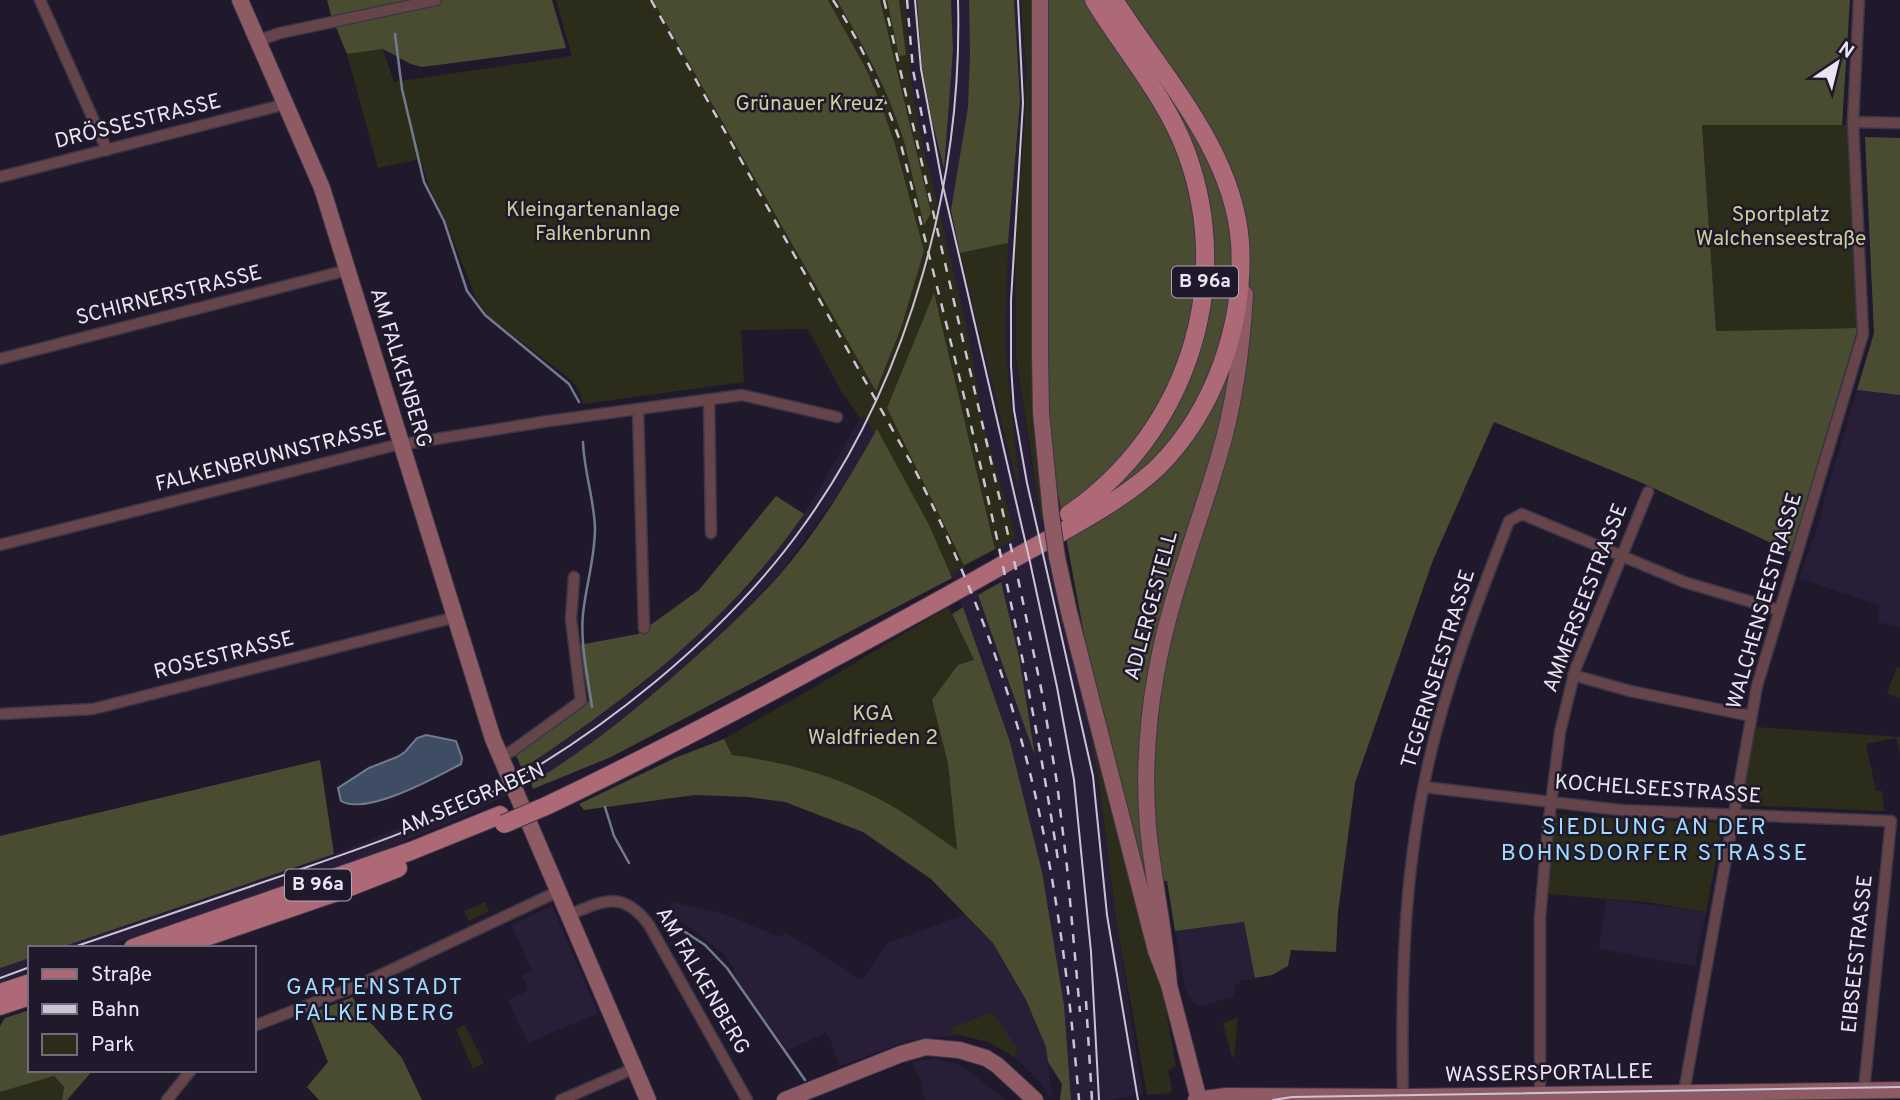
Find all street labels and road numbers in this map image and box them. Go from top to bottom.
street label: DRÖSSESTRASSE [52,88,224,156]
street label: SCHIRNERSTRASSE [73,260,265,332]
road number: B 96a [1172,266,1238,298]
street label: AM FALKENBERG [363,285,437,451]
street label: FALKENBRUNNSTRASSE [153,415,389,499]
street label: WALCHENSEESTRASSE [1721,490,1809,712]
street label: AMMERSEESTRASSE [1538,500,1634,696]
street label: ADLERGESTELL [1119,528,1185,683]
street label: TEGERNSEESTRASSE [1396,566,1482,772]
street label: ROSESTRASSE [151,626,297,686]
street label: AM SEEGRABEN [395,757,549,843]
street label: KOCHELSEESTRASSE [1554,769,1762,811]
road number: B 96a [285,870,351,900]
street label: EIBSEESTRASSE [1836,874,1880,1034]
street label: AM FALKENBERG [649,903,755,1059]
street label: WASSERSPORTALLEE [1445,1059,1653,1089]

